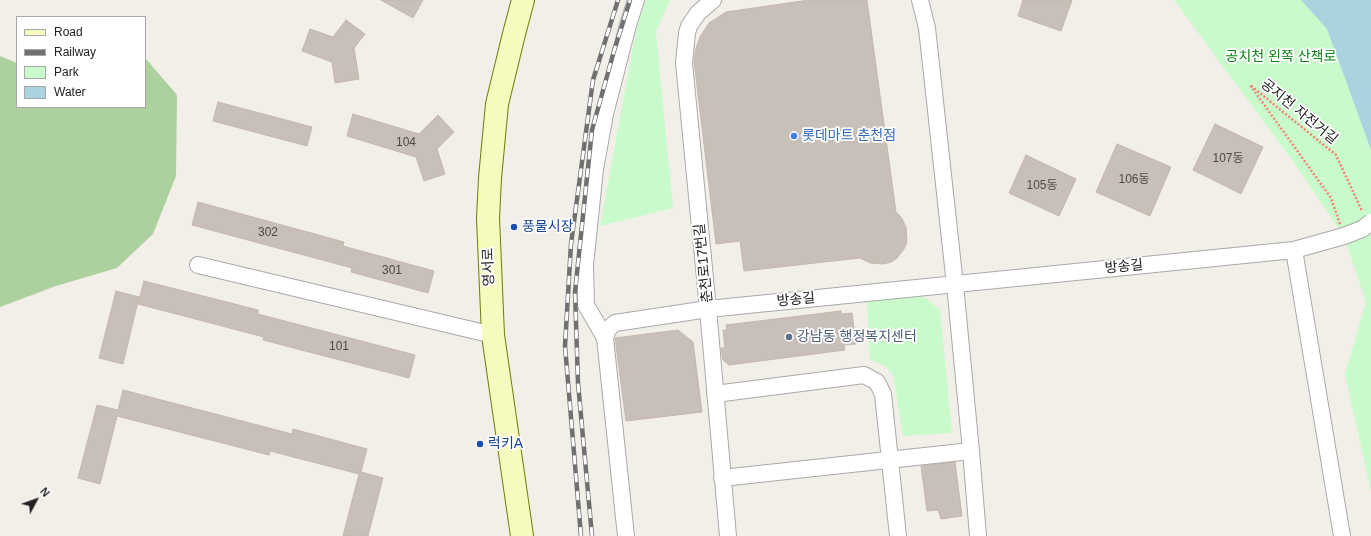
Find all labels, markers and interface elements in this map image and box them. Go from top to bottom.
legend [16,16,146,108]
text: Road [54,25,83,39]
text: Railway [54,45,96,59]
park label: 공치천 왼쪽 산책로 [1226,49,1336,65]
text: Park [54,65,79,79]
street label: 공지천 자전거길 [1257,76,1341,148]
text: Water [54,85,86,99]
place label: 롯데마트 춘천점 [802,128,896,144]
marker: 롯데마트 춘천점 [789,131,799,141]
house number: 104 [396,136,416,150]
house number: 107동 [1212,152,1244,166]
house number: 106동 [1118,173,1150,187]
house number: 105동 [1026,179,1058,193]
place label: 풍물시장 [522,219,574,235]
marker: 풍물시장 [509,222,519,232]
street label: 춘천로17번길 [691,222,717,304]
house number: 302 [258,226,278,240]
street label: 영서로 [480,247,498,287]
street label: 방송길 [1104,257,1144,277]
house number: 301 [382,264,402,278]
street label: 방송길 [776,290,816,310]
place label: 강남동 행정복지센터 [797,329,917,345]
marker: 강남동 행정복지센터 [784,332,794,342]
house number: 101 [329,340,349,354]
place label: 럭키A [488,436,523,452]
marker: 럭키A [475,439,485,449]
north arrow [16,480,56,520]
text: N [38,485,52,499]

